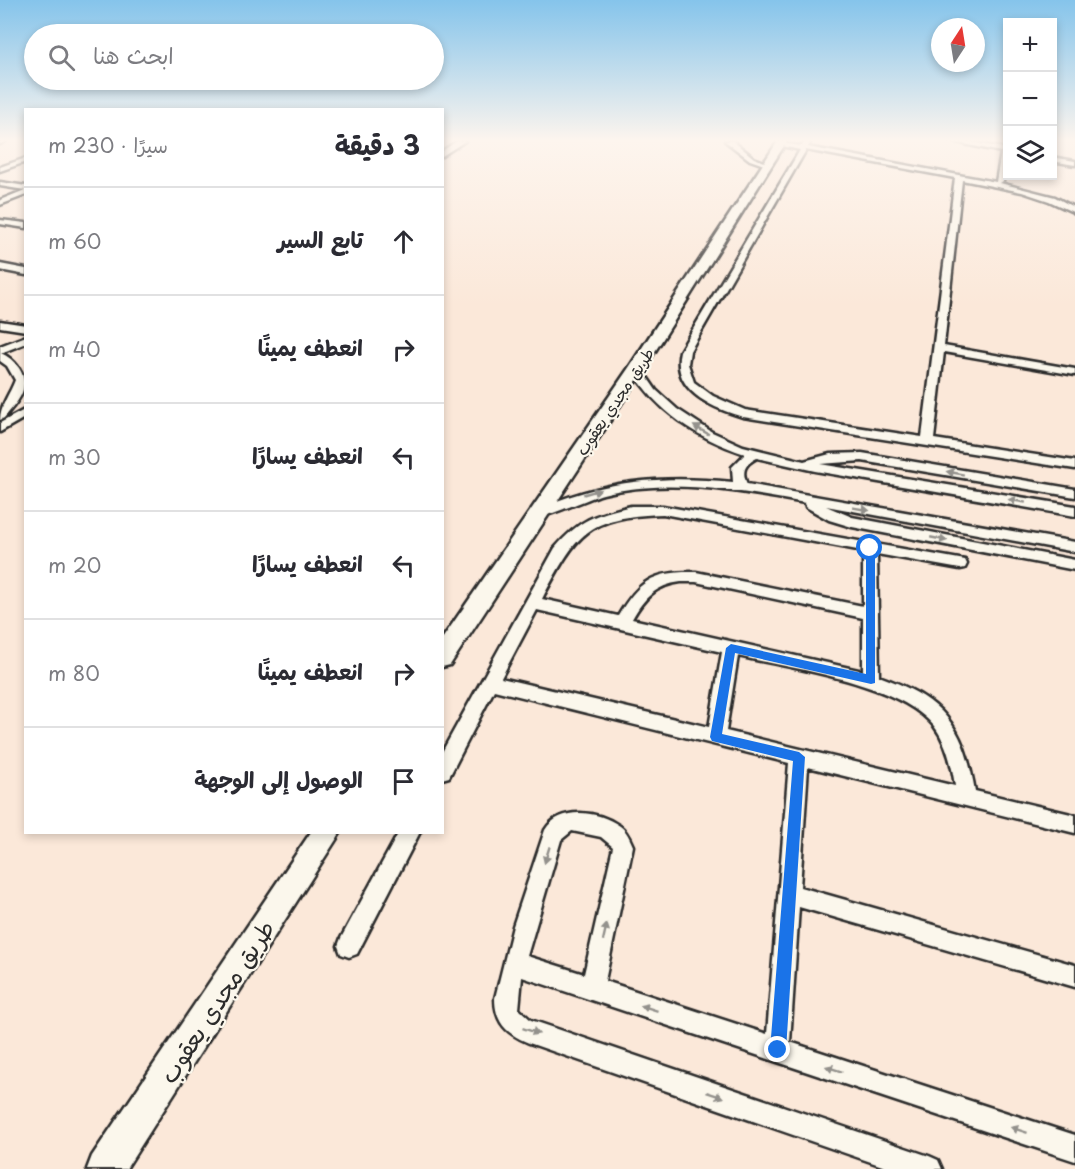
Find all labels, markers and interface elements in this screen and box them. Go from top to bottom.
north arrow [931,18,985,72]
map controls [1003,18,1057,180]
button: + [1003,18,1057,72]
search box [24,24,444,90]
text: ابحث هنا [93,38,174,71]
icon: search [45,41,78,74]
button: − [1003,72,1057,126]
text: 3 دقيقة [335,125,420,164]
button: layers [1003,126,1057,180]
text: سيرًا · 230 m [48,130,168,160]
text: تابع السير [278,222,363,255]
icon: ahead [387,225,420,258]
text: 60 m [48,226,101,256]
text: انعطف يمينًا [258,330,363,363]
icon: right [387,333,420,366]
text: 40 m [48,334,101,364]
street label: طريق مجدي يعقوب [569,342,660,460]
one-way arrow [693,426,710,436]
text: انعطف يسارًا [252,438,363,471]
icon: left [387,441,420,474]
text: 30 m [48,442,101,472]
one-way arrow [946,468,965,477]
one-way arrow [583,486,601,496]
one-way arrow [1008,497,1027,506]
one-way arrow [852,505,871,514]
route start [856,534,882,560]
one-way arrow [930,535,949,544]
text: انعطف يسارًا [252,546,363,579]
icon: left [387,549,420,582]
text: 20 m [48,550,101,580]
text: انعطف يمينًا [258,654,363,687]
icon: right [387,657,420,690]
text: 80 m [48,658,100,688]
text: الوصول إلى الوجهة [194,762,363,795]
icon: arrive [387,765,420,798]
one-way arrow [542,846,551,864]
street label: طريق مجدي يعقوب [150,912,283,1090]
one-way arrow [600,923,610,941]
one-way arrow [640,1002,658,1012]
one-way arrow [522,1027,540,1037]
route end [764,1036,790,1062]
one-way arrow [825,1063,843,1073]
one-way arrow [706,1091,724,1101]
one-way arrow [1010,1124,1028,1134]

